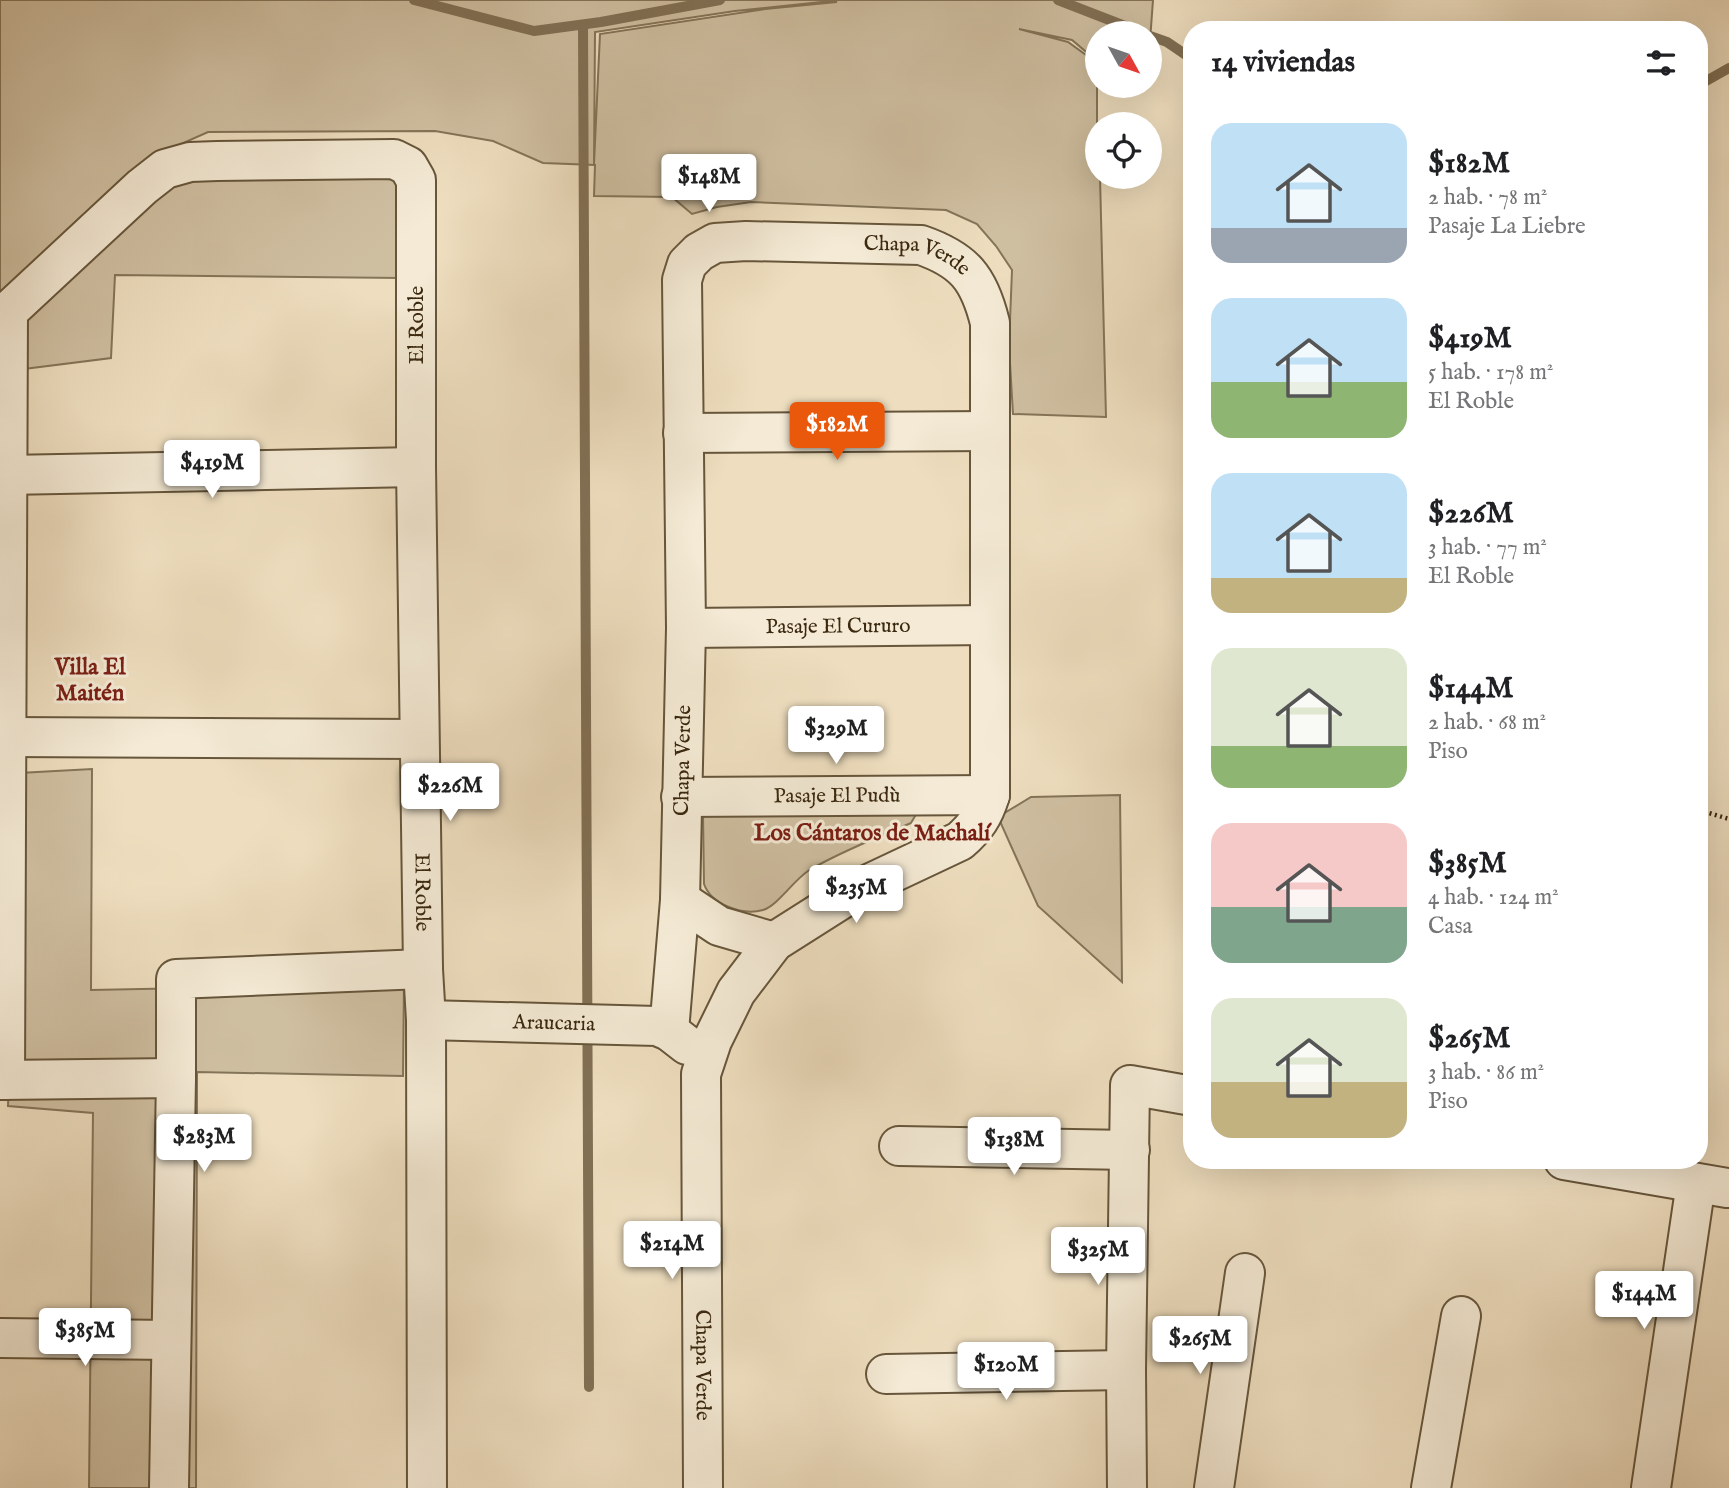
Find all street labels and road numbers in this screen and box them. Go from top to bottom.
street label: Chapa Verde [863,230,977,282]
street label: El Roble [404,285,431,364]
street label: Pasaje El Cururo [765,612,911,641]
street label: Chapa Verde [668,704,698,816]
street label: Pasaje El Pudù [773,782,901,810]
street label: El Roble [408,853,436,932]
street label: Araucaria [511,1009,596,1038]
street label: Chapa Verde [689,1309,716,1421]

